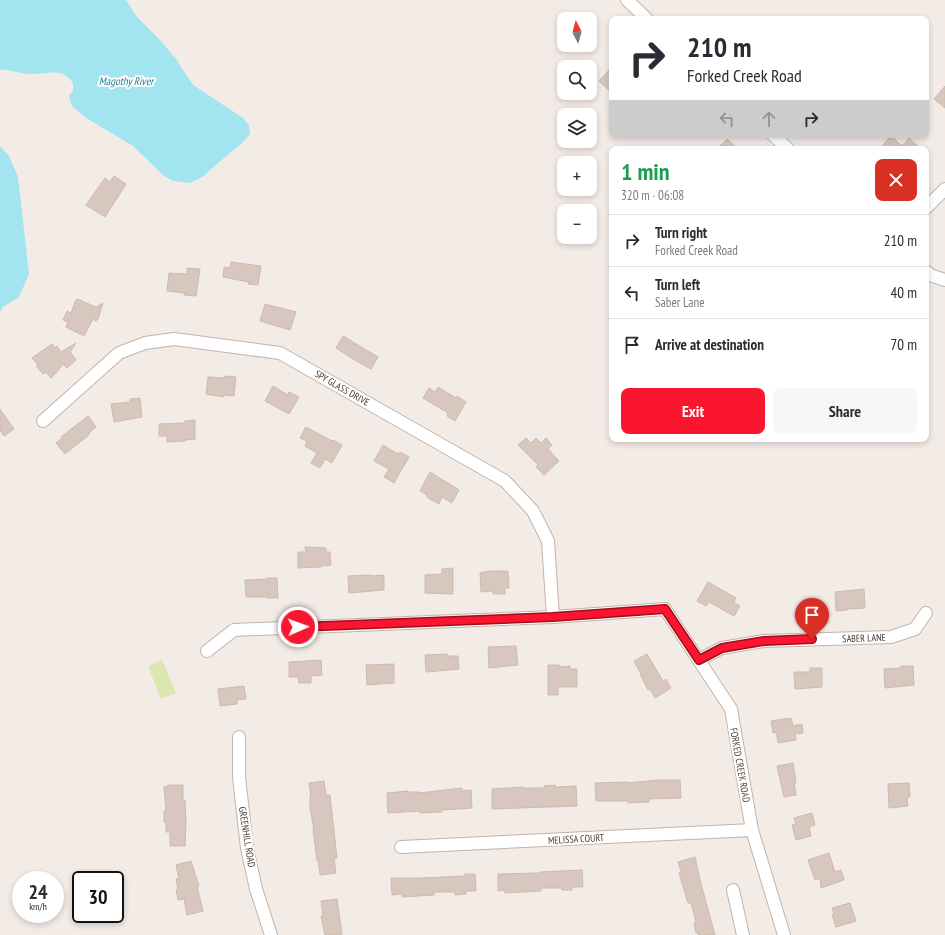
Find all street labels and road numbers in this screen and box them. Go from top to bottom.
street label: SPY GLASS DRIVE [312,367,372,409]
street label: SABER LANE [842,631,886,645]
street label: FORKED CREEK ROAD [727,727,753,803]
street label: GREENHILL ROAD [236,806,258,868]
street label: MELISSA COURT [548,831,605,847]

